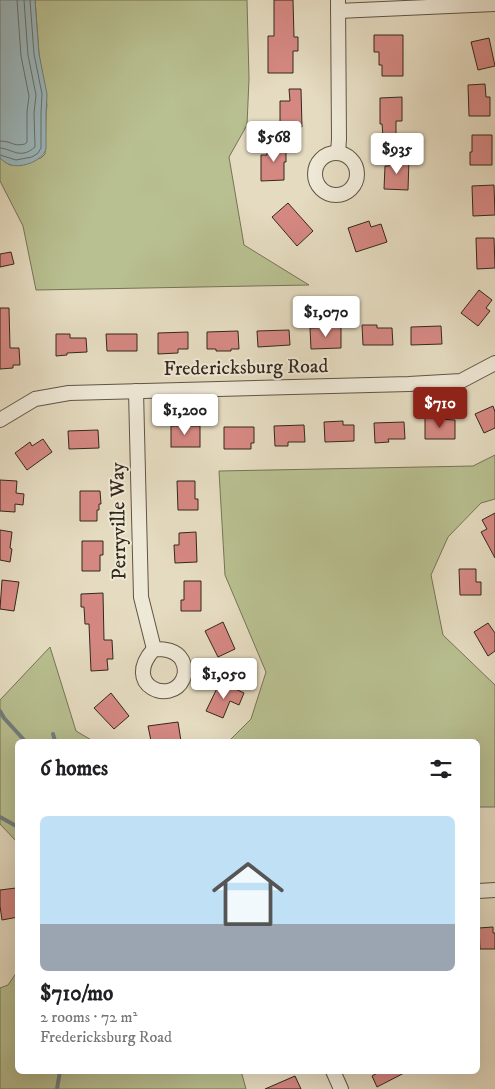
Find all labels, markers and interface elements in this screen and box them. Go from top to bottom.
pin: $568 [244,120,304,163]
text: $568 [257,127,291,147]
pin: $935 [367,132,427,175]
text: $935 [382,139,412,159]
pin: $1,070 [285,296,367,338]
text: $1,070 [304,302,348,322]
street label: Fredericksburg Road [163,354,329,382]
pin: $710 [410,386,470,429]
text: $710 [424,393,456,413]
pin: $1,200 [144,394,226,436]
text: $1,200 [163,400,207,420]
street label: Perryville Way [105,462,133,580]
pin: $1,050 [183,658,265,700]
text: $1,050 [202,664,246,684]
icon: filters [427,755,455,783]
text: 6 homes [40,756,108,782]
icon: home [203,849,293,939]
text: $710/mo [40,981,113,1007]
text: 2 rooms · 72 m² [40,1007,137,1027]
text: Fredericksburg Road [40,1027,172,1047]

